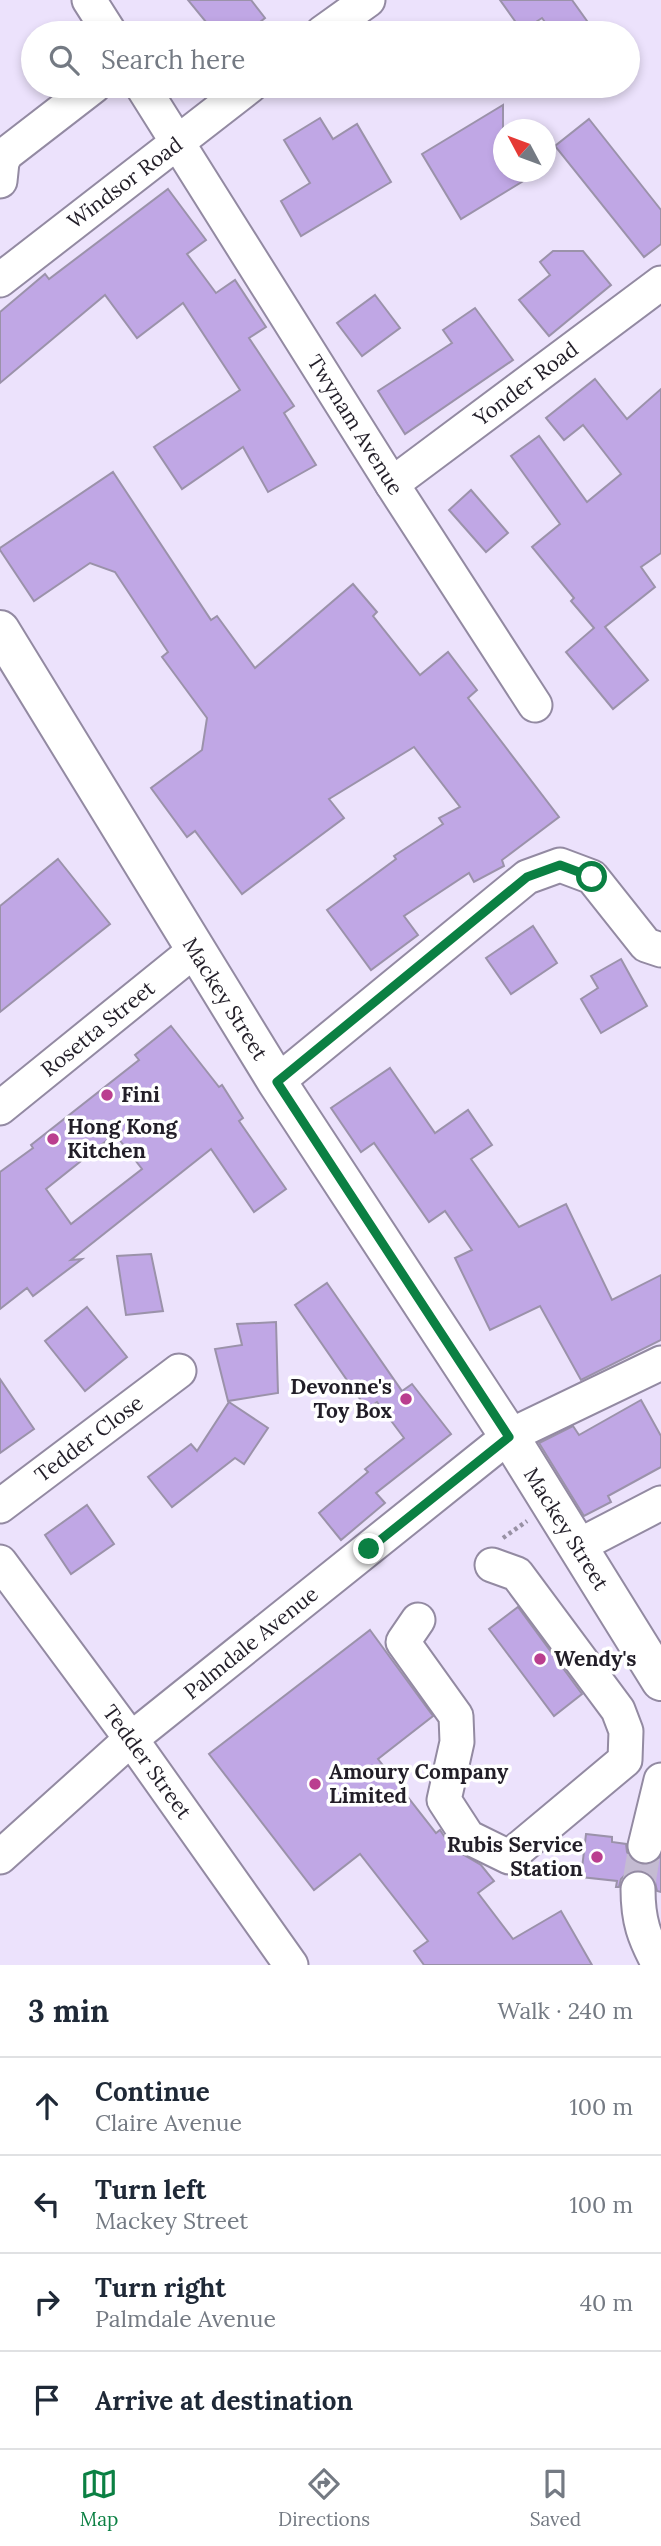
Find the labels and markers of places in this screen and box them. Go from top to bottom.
place label: Fini [121,1081,160,1108]
marker: Fini [99,1087,115,1103]
place label: Hong Kong Kitchen [67,1113,179,1164]
marker: Hong Kong Kitchen [45,1131,61,1147]
place label: Devonne's Toy Box [290,1373,392,1424]
marker: Devonne's Toy Box [398,1391,414,1407]
place label: Wendy's [554,1645,636,1672]
marker: Wendy's [532,1651,548,1667]
place label: Amoury Company Limited [329,1758,509,1809]
marker: Amoury Company Limited [307,1776,323,1792]
place label: Rubis Service Station [447,1831,583,1882]
marker: Rubis Service Station [589,1849,605,1865]

